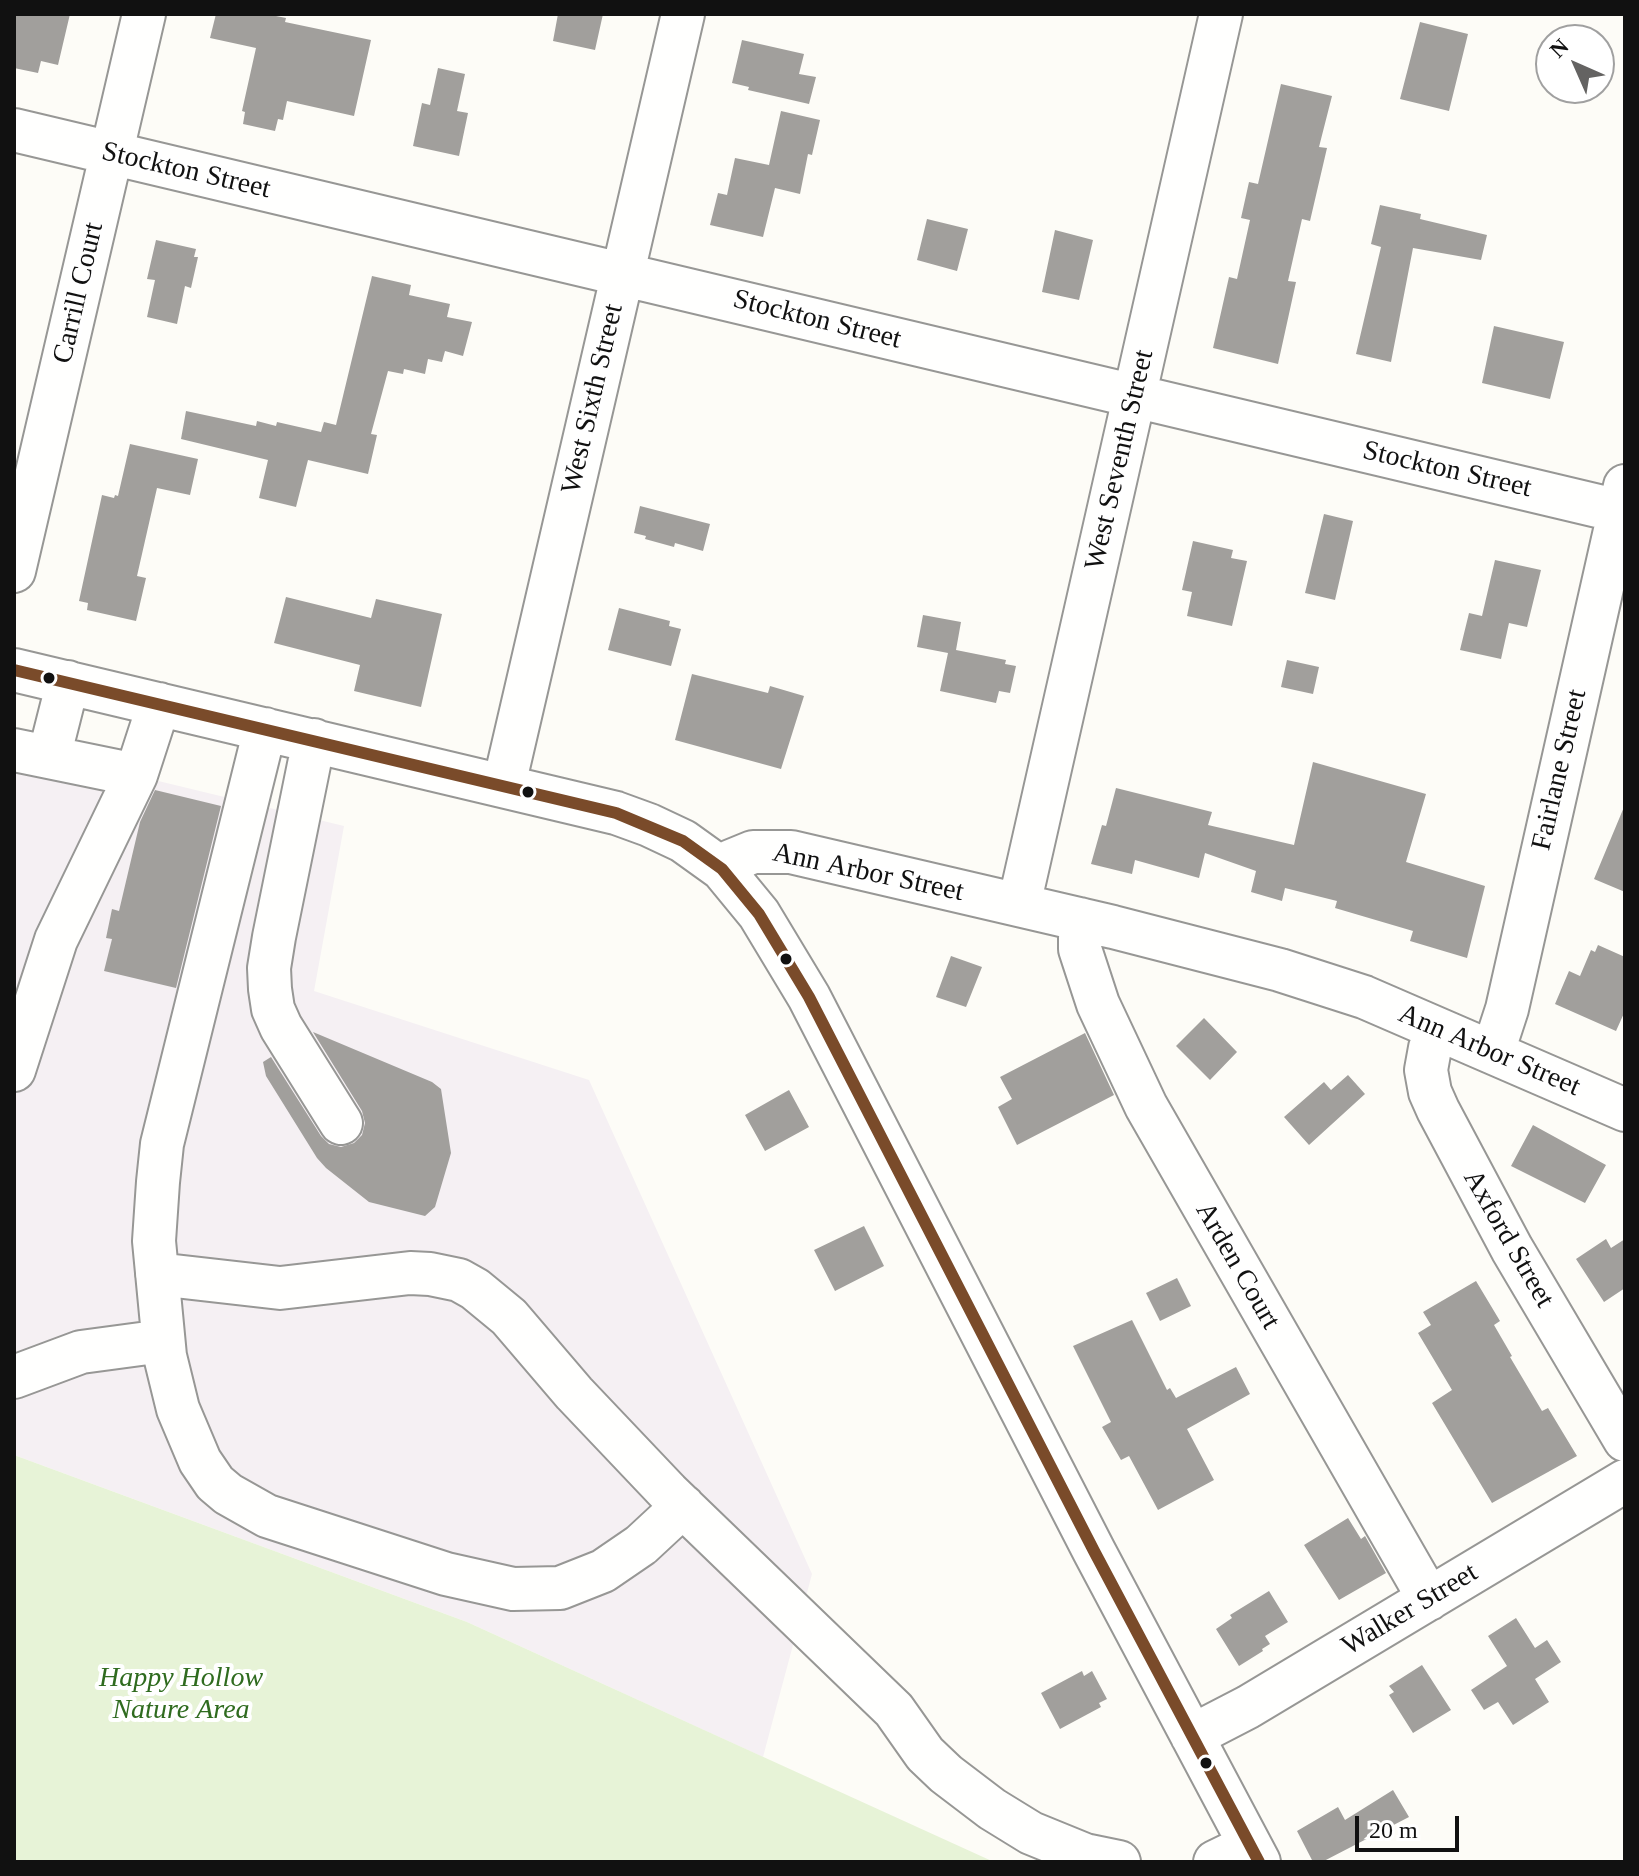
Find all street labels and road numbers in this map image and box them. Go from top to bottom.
street label: Stockton Street [98,135,274,207]
street label: Carrill Court [46,219,112,367]
street label: Stockton Street [730,283,904,357]
street label: West Sixth Street [555,301,631,497]
street label: West Seventh Street [1078,347,1162,573]
street label: Stockton Street [1359,434,1535,506]
street label: Fairlane Street [1525,686,1595,854]
street label: Ann Arbor Street [769,836,967,910]
street label: Ann Arbor Street [1393,998,1585,1104]
street label: Axford Street [1455,1164,1561,1314]
street label: Arden Court [1187,1197,1287,1335]
street label: Walker Street [1336,1556,1484,1664]

